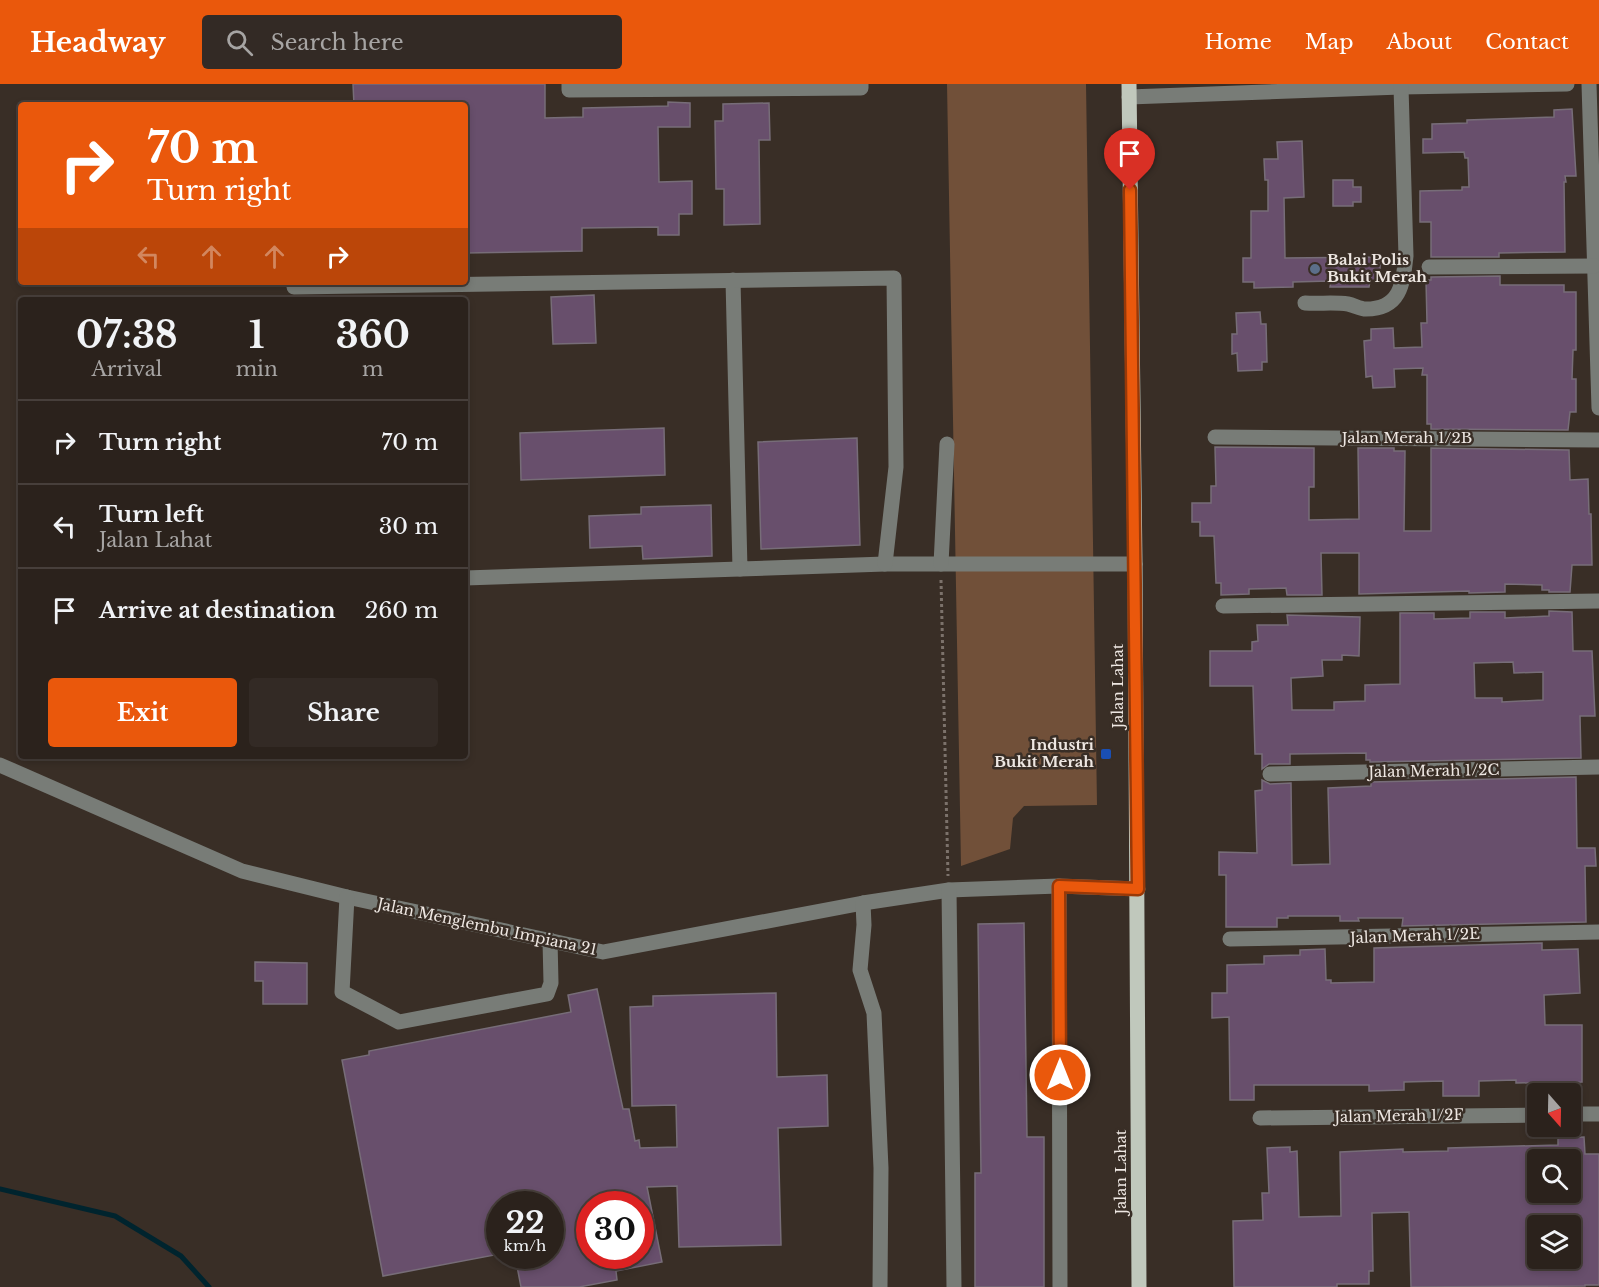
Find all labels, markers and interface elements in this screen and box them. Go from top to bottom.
search box [202,15,622,69]
text: Headway [30,25,166,60]
icon: search [223,26,256,59]
text: Search here [271,29,404,56]
text: Home [1205,29,1272,55]
text: Map [1305,29,1353,55]
text: About [1386,29,1452,55]
text: Contact [1485,29,1569,55]
text: 70 m [147,122,258,174]
icon: right [48,126,126,204]
pin [1104,128,1155,190]
icon: arrive [1113,137,1146,170]
text: Turn right [147,174,291,207]
icon: left [132,240,165,273]
icon: ahead [195,240,228,273]
icon: ahead [258,240,291,273]
icon: right [321,240,354,273]
place label: Balai Polis Bukit Merah [1327,250,1427,286]
marker: Balai Polis Bukit Merah [1308,262,1322,276]
text: 07:38 [76,313,178,358]
text: 1 [249,313,265,358]
text: 360 [336,313,410,358]
text: Arrival [91,357,162,381]
text: min [236,357,278,381]
text: m [362,357,384,381]
icon: right [48,426,81,459]
street label: Jalan Merah 1/2B [1340,428,1472,447]
text: Turn right [99,429,221,456]
text: 70 m [381,429,438,456]
text: Turn left [99,501,204,528]
icon: left [48,510,81,543]
text: 30 m [379,513,438,540]
text: Jalan Lahat [99,528,212,552]
icon: arrive [48,594,81,627]
text: Arrive at destination [99,597,336,624]
text: 260 m [365,597,438,624]
street label: Jalan Lahat [1108,643,1127,731]
button: Exit [48,678,237,747]
button: Share [249,678,438,747]
place label: Industri Bukit Merah [994,735,1095,771]
marker: Industri Bukit Merah [1099,747,1113,761]
street label: Jalan Merah 1/2C [1366,760,1500,781]
street label: Jalan Menglembu Impiana 21 [374,894,599,959]
street label: Jalan Merah 1/2E [1348,924,1480,947]
position arrow [1028,1043,1092,1107]
north arrow [1527,1083,1581,1137]
map controls [1527,1083,1581,1269]
street label: Jalan Merah 1/2F [1332,1105,1464,1126]
street label: Jalan Lahat [1111,1129,1130,1217]
button: search [1527,1149,1581,1203]
speed limit sign: 30 [576,1191,654,1269]
text: 22 [505,1204,545,1241]
button: layers [1527,1215,1581,1269]
text: km/h [504,1236,546,1255]

